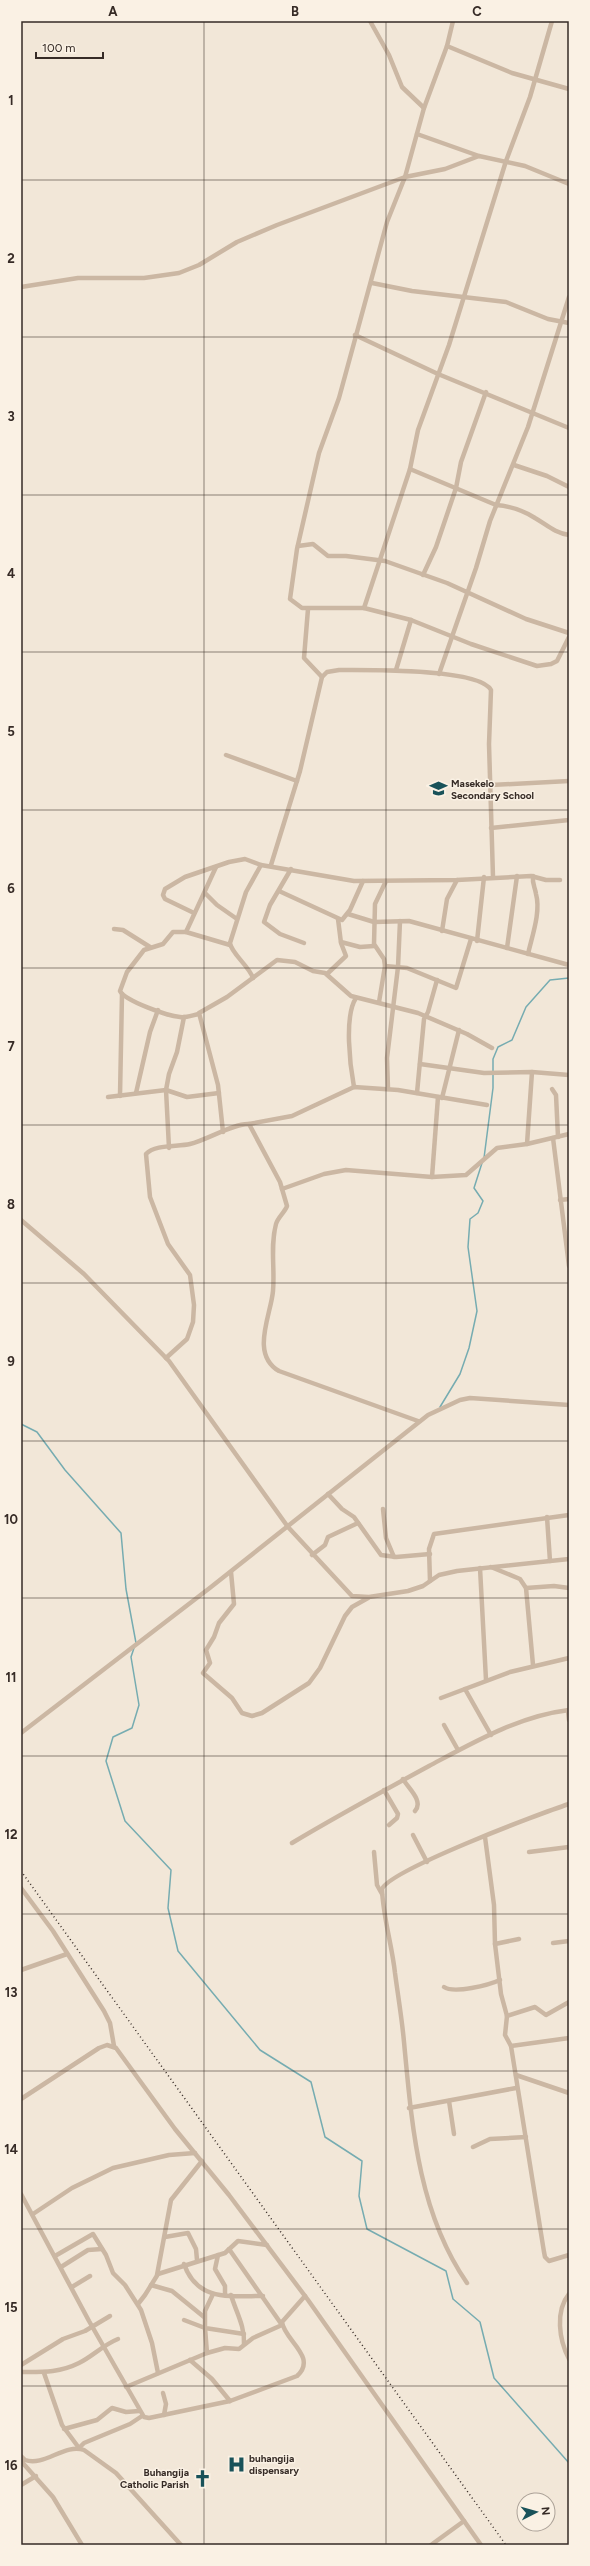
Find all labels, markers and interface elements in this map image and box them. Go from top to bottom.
text: A [108,4,118,19]
text: B [291,4,299,19]
text: C [472,4,482,19]
scale bar [36,34,103,60]
text: 100 m [42,41,76,55]
text: 1 [8,93,14,108]
text: 2 [7,251,15,266]
text: 3 [7,409,15,424]
text: 4 [7,566,15,581]
text: 5 [7,724,15,739]
place label: Masekelo Secondary School [451,777,534,802]
school or university icon: Masekelo Secondary School [428,779,448,799]
text: 6 [7,881,15,896]
text: 7 [7,1039,15,1054]
text: 8 [7,1197,15,1212]
text: 9 [7,1354,15,1369]
text: 10 [4,1512,18,1527]
text: 11 [6,1670,16,1685]
text: 12 [4,1827,18,1842]
text: 13 [5,1985,17,2000]
text: 14 [4,2142,18,2157]
text: 15 [4,2300,18,2315]
place label: buhangija dispensary [249,2452,299,2477]
hospital icon: buhangija dispensary [226,2454,246,2474]
text: 16 [4,2458,18,2473]
place label: Buhangija Catholic Parish [120,2466,189,2491]
church icon: Buhangija Catholic Parish [192,2468,212,2488]
north arrow [516,2492,556,2532]
text: N [539,2506,552,2516]

